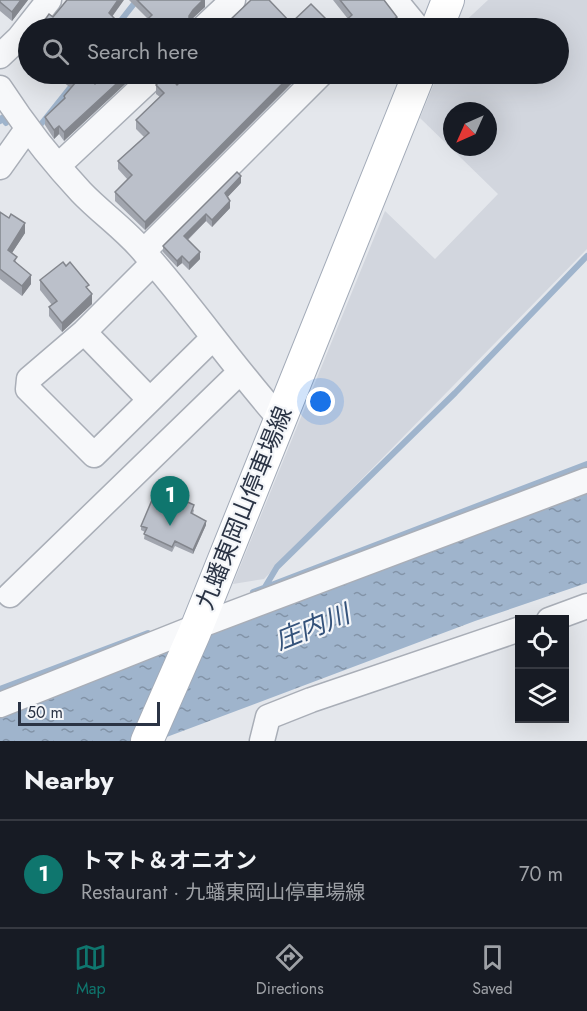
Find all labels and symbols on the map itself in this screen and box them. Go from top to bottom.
north arrow [443,102,497,156]
your location [306,387,335,416]
street label: 九蟠東岡山停車場線 [187,401,300,615]
pin: 1 [150,476,190,526]
water label: 庄内川 [269,594,358,659]
scale bar [18,699,160,726]

